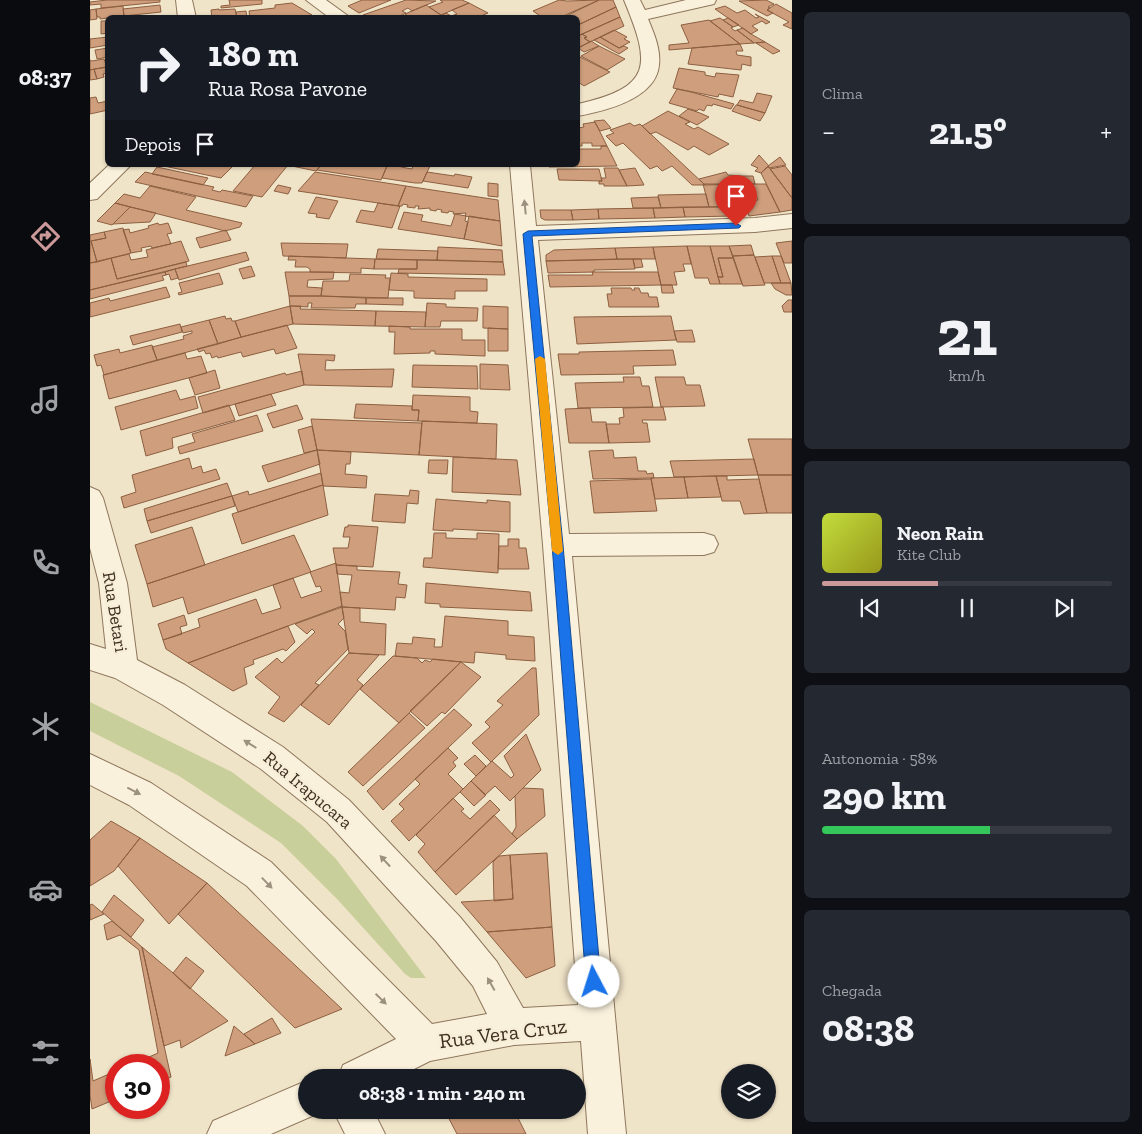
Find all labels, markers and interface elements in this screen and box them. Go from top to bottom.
text: 180 m [208,33,298,75]
icon: right [125,35,190,100]
text: 08:37 [19,64,71,91]
text: Rua Rosa Pavone [208,75,367,102]
text: Clima [822,84,863,103]
text: 21.5° [929,108,1007,154]
text: − [822,115,835,148]
text: + [1100,115,1112,148]
icon: arrive [191,130,219,158]
text: Depois [125,133,181,156]
pin [715,175,757,226]
icon: arrive [722,182,750,210]
one-way arrow [521,199,529,215]
icon: directions [28,219,63,254]
text: 21 [936,294,998,372]
text: km/h [949,366,985,385]
icon: music [28,382,63,417]
text: Neon Rain [897,522,984,545]
icon: phone [28,545,63,580]
text: Kite Club [897,545,961,564]
street label: Rua Betari [98,570,132,654]
icon: previous [856,594,884,622]
icon: pause [953,594,981,622]
icon: next [1050,594,1078,622]
icon: climate [28,709,63,744]
one-way arrow [244,739,257,748]
street label: Rua Irapucara [259,746,357,834]
text: Autonomia · 58% [822,749,937,768]
text: 290 km [822,773,946,819]
one-way arrow [126,787,141,795]
one-way arrow [379,856,391,868]
icon: car [28,872,63,907]
one-way arrow [261,876,273,888]
position arrow [567,955,619,1007]
one-way arrow [487,977,495,992]
text: Chegada [822,981,882,1000]
one-way arrow [375,993,387,1005]
text: 08:38 [822,1005,915,1051]
street label: Rua Vera Cruz [438,1013,569,1053]
icon: filters [28,1035,63,1070]
speed limit sign: 30 [105,1054,170,1119]
map controls [721,1064,776,1119]
button: layers [721,1064,776,1119]
text: 08:38 · 1 min · 240 m [359,1082,525,1105]

